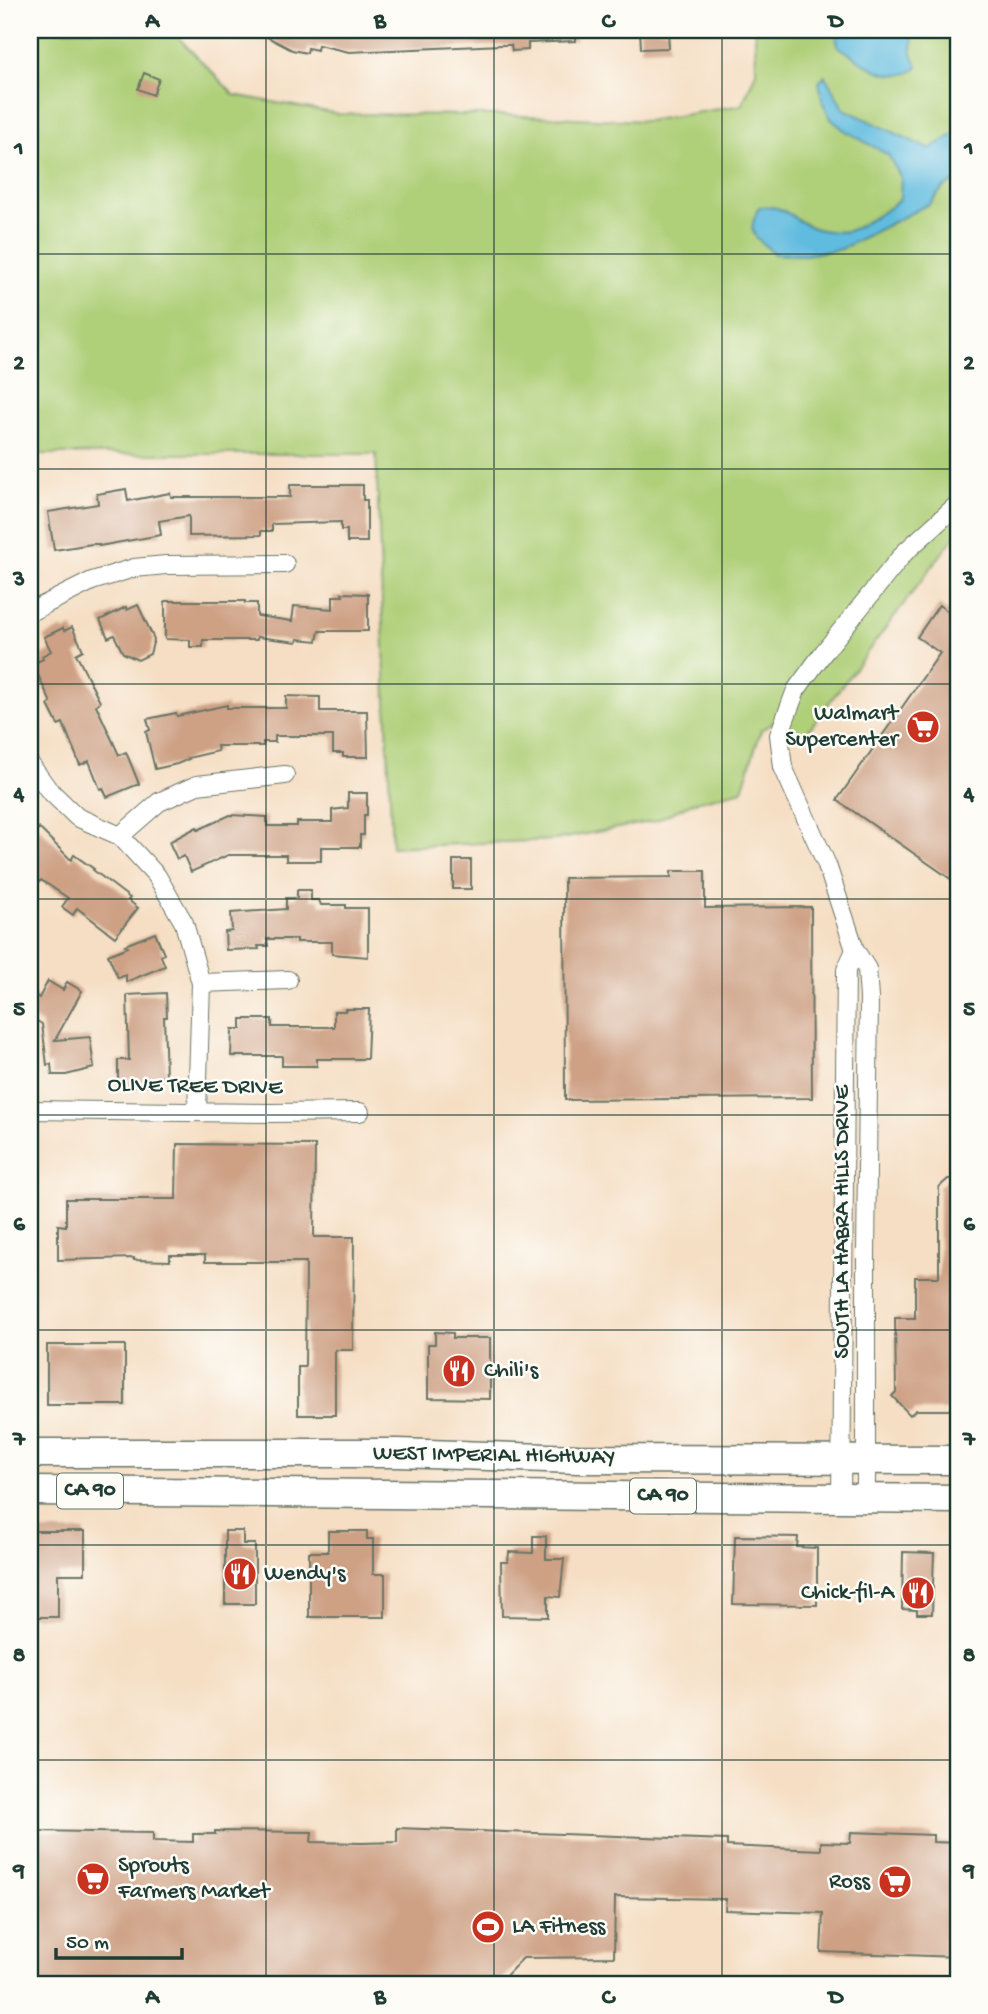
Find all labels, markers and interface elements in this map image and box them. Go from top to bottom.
text: A [144,9,160,36]
text: B [373,9,387,36]
text: C [602,9,617,36]
text: D [827,9,845,36]
text: 1 [13,136,24,163]
text: 1 [963,136,974,163]
text: 2 [13,351,25,378]
text: 2 [963,351,975,378]
text: 3 [12,567,25,594]
text: 3 [962,567,975,594]
place label: Walmart Supercenter [785,701,900,754]
supermarket icon: Walmart Supercenter [904,708,942,746]
text: 4 [13,782,25,809]
text: 4 [963,782,975,809]
text: 5 [13,997,25,1024]
text: 5 [963,997,975,1024]
street label: OLIVE TREE DRIVE [107,1072,284,1102]
street label: SOUTH LA HABRA HILLS DRIVE [830,1084,857,1359]
text: 6 [13,1212,26,1239]
text: 6 [963,1212,976,1239]
restaurant icon: Chili's [440,1352,478,1390]
place label: Chili's [484,1358,539,1385]
text: 7 [12,1427,26,1454]
text: 7 [962,1427,976,1454]
street label: WEST IMPERIAL HIGHWAY [373,1440,615,1472]
road number: CA 90 [57,1474,123,1508]
road number: CA 90 [630,1478,696,1514]
restaurant icon: Wendy's [221,1555,259,1593]
place label: Wendy's [264,1561,346,1588]
restaurant icon: Chick-fil-A [899,1574,937,1612]
place label: Chick-fil-A [801,1580,895,1607]
text: 8 [13,1643,26,1670]
text: 8 [963,1643,976,1670]
place label: Sprouts Farmers Market [117,1853,271,1906]
text: 9 [12,1858,25,1885]
text: 9 [962,1858,975,1885]
supermarket icon: Sprouts Farmers Market [74,1860,112,1898]
supermarket icon: Ross [876,1863,914,1901]
place label: Ross [829,1869,871,1896]
sports icon: LA Fitness [469,1908,507,1946]
place label: LA Fitness [512,1914,606,1941]
scale bar [56,1916,182,1960]
text: 50 m [66,1932,109,1957]
text: A [144,1985,160,2012]
text: B [373,1985,387,2012]
text: C [602,1985,617,2012]
text: D [827,1985,845,2012]

